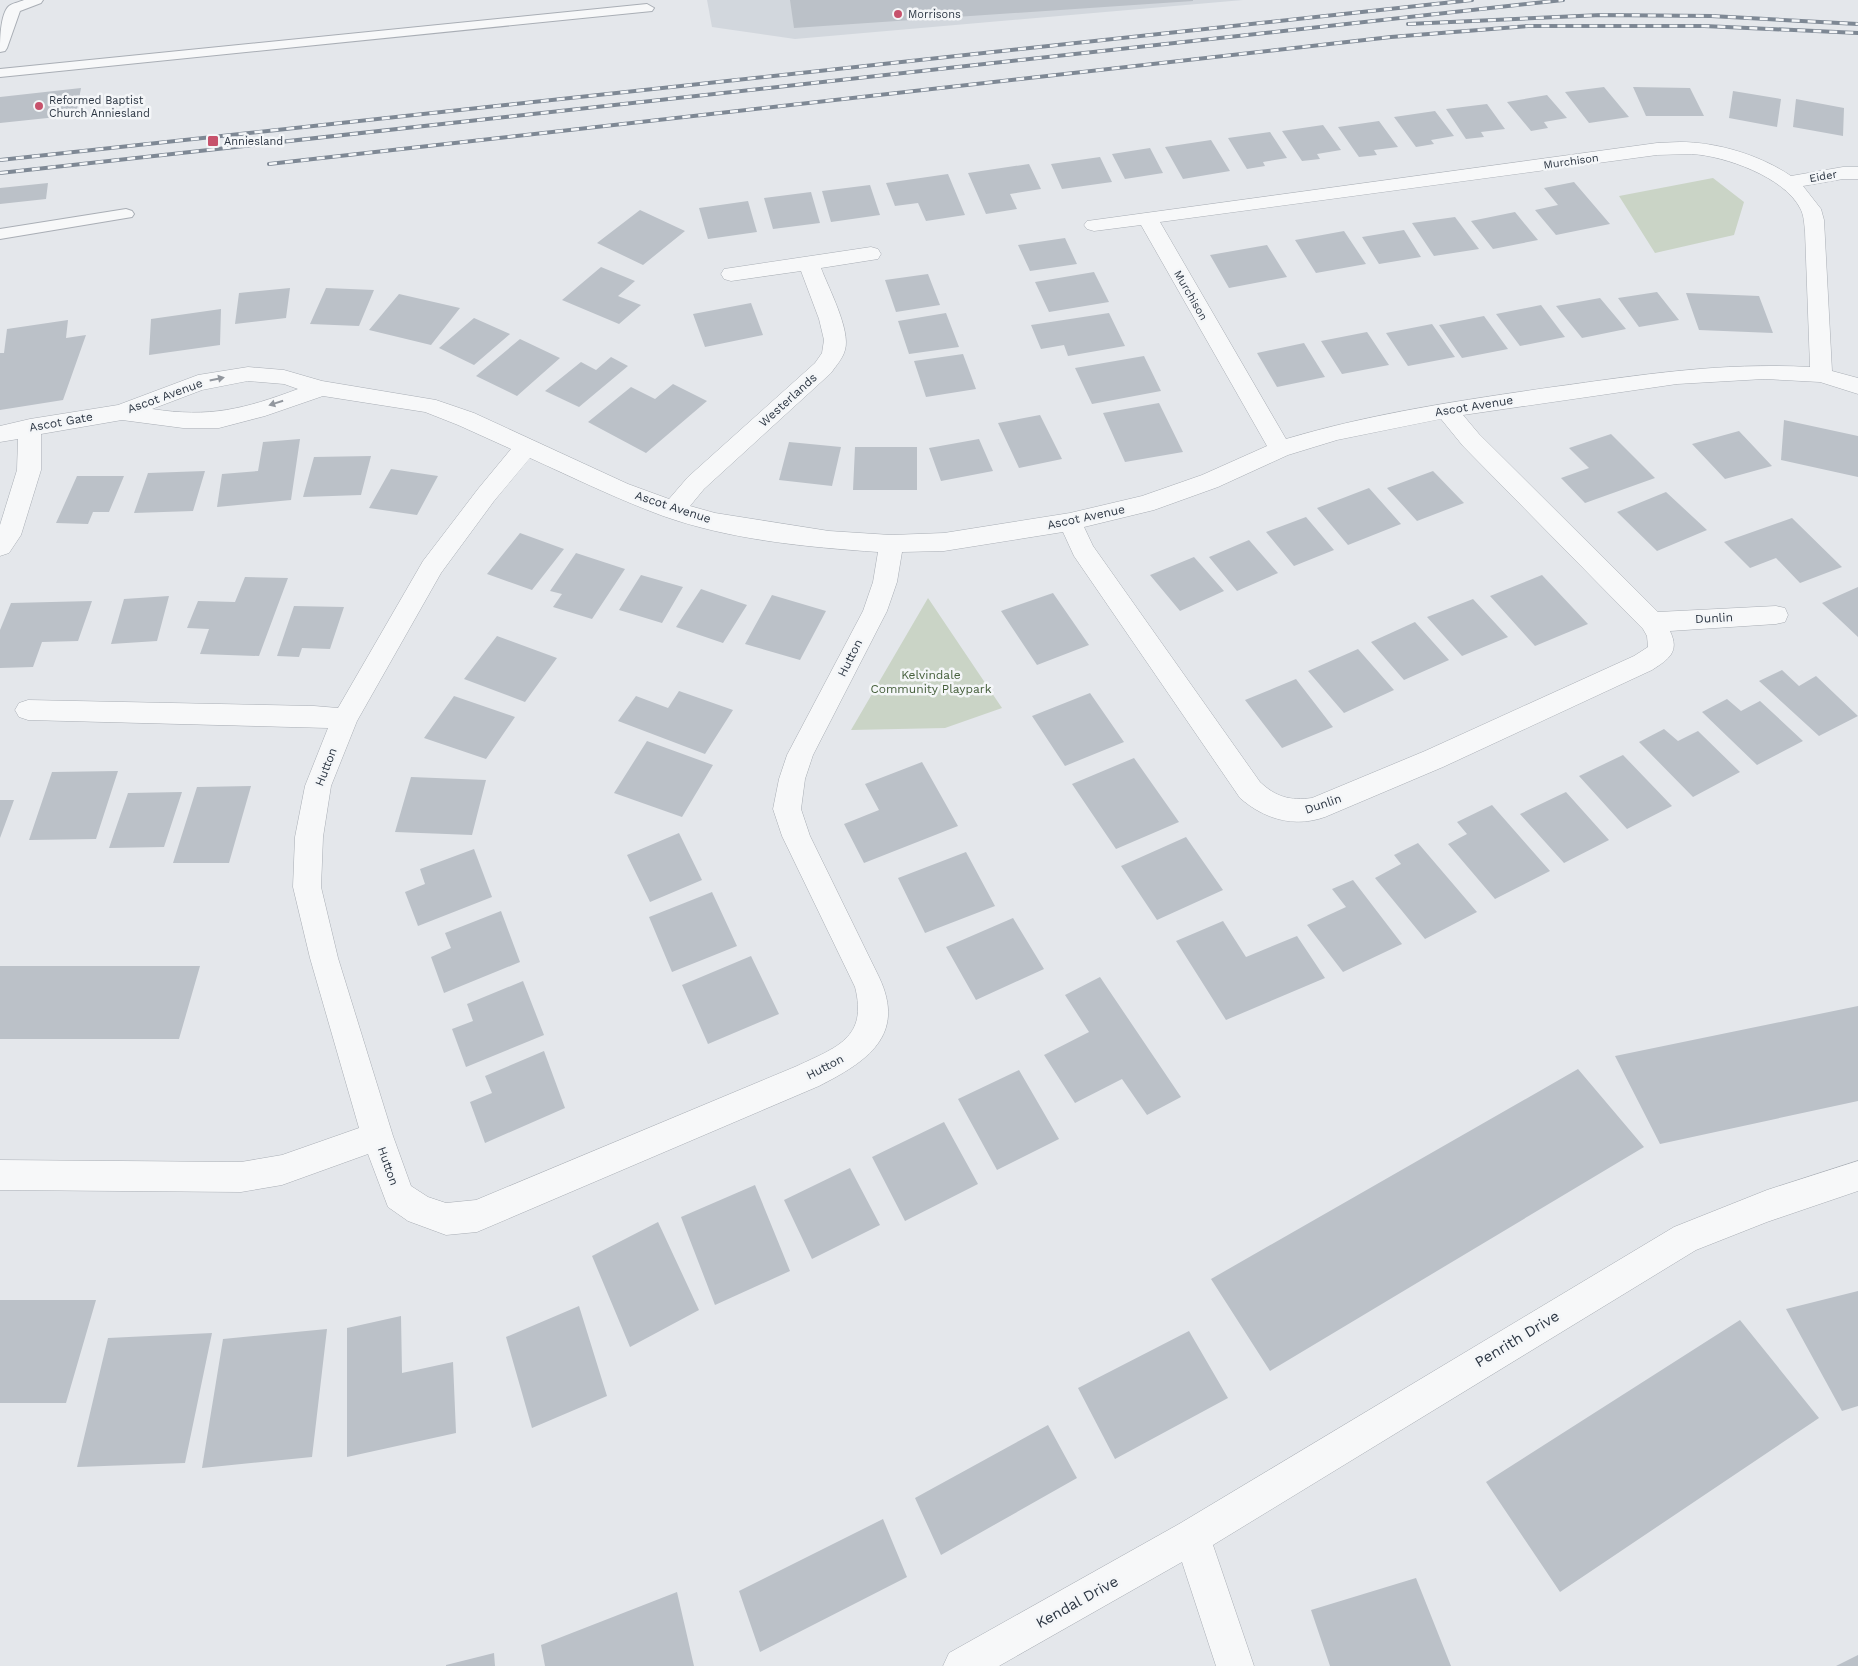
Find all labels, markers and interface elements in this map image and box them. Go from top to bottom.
marker: Morrisons [892,8,904,20]
place label: Morrisons [908,8,961,21]
place label: Reformed Baptist Church Anniesland [49,94,150,120]
marker: Reformed Baptist Church Anniesland [33,100,45,112]
marker: Anniesland [206,134,220,148]
place label: Anniesland [224,135,283,148]
street label: Murchison [1543,151,1599,172]
street label: Eider [1808,168,1838,185]
street label: Murchison [1171,268,1210,323]
street label: Westerlands [756,370,820,430]
one-way arrow [210,375,225,383]
street label: Ascot Avenue [125,376,205,416]
street label: Ascot Avenue [1434,393,1514,419]
one-way arrow [268,400,283,408]
street label: Ascot Gate [28,410,94,434]
street label: Ascot Avenue [633,488,713,526]
street label: Ascot Avenue [1046,502,1126,532]
street label: Dunlin [1695,610,1733,626]
street label: Hutton [835,637,865,679]
park label: Kelvindale Community Playpark [871,668,992,696]
street label: Hutton [312,746,340,788]
street label: Dunlin [1303,791,1343,817]
street label: Hutton [804,1052,846,1082]
street label: Hutton [375,1145,401,1187]
street label: Penrith Drive [1472,1307,1562,1371]
street label: Kendal Drive [1033,1572,1121,1632]

